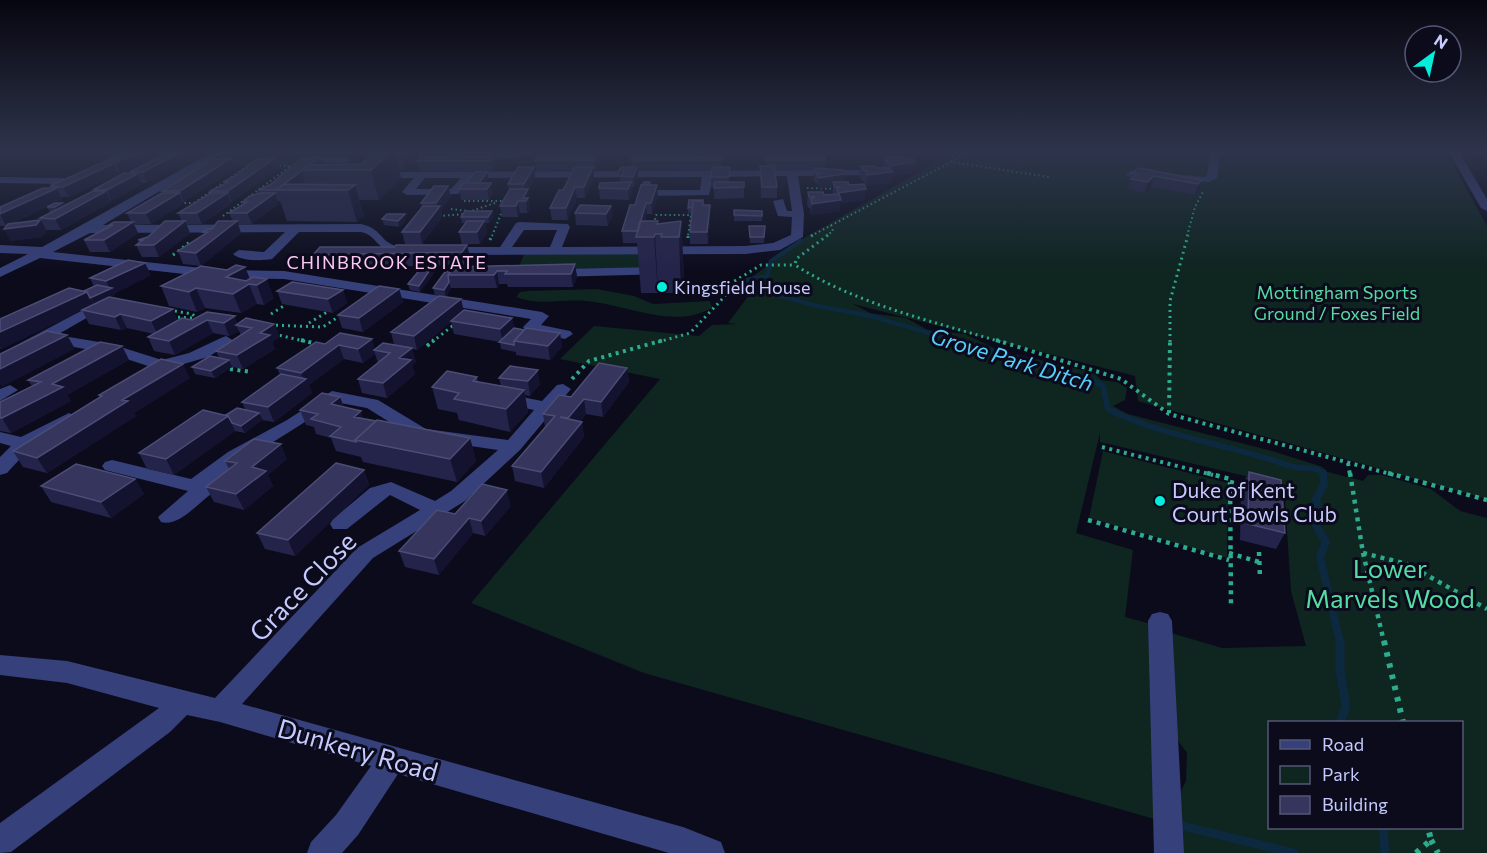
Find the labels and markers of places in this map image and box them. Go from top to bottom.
place label: Kingsfield House [674,276,811,298]
marker: Kingsfield House [655,280,669,294]
place label: Duke of Kent Court Bowls Club [1172,477,1337,526]
marker: Duke of Kent Court Bowls Club [1153,494,1167,508]

